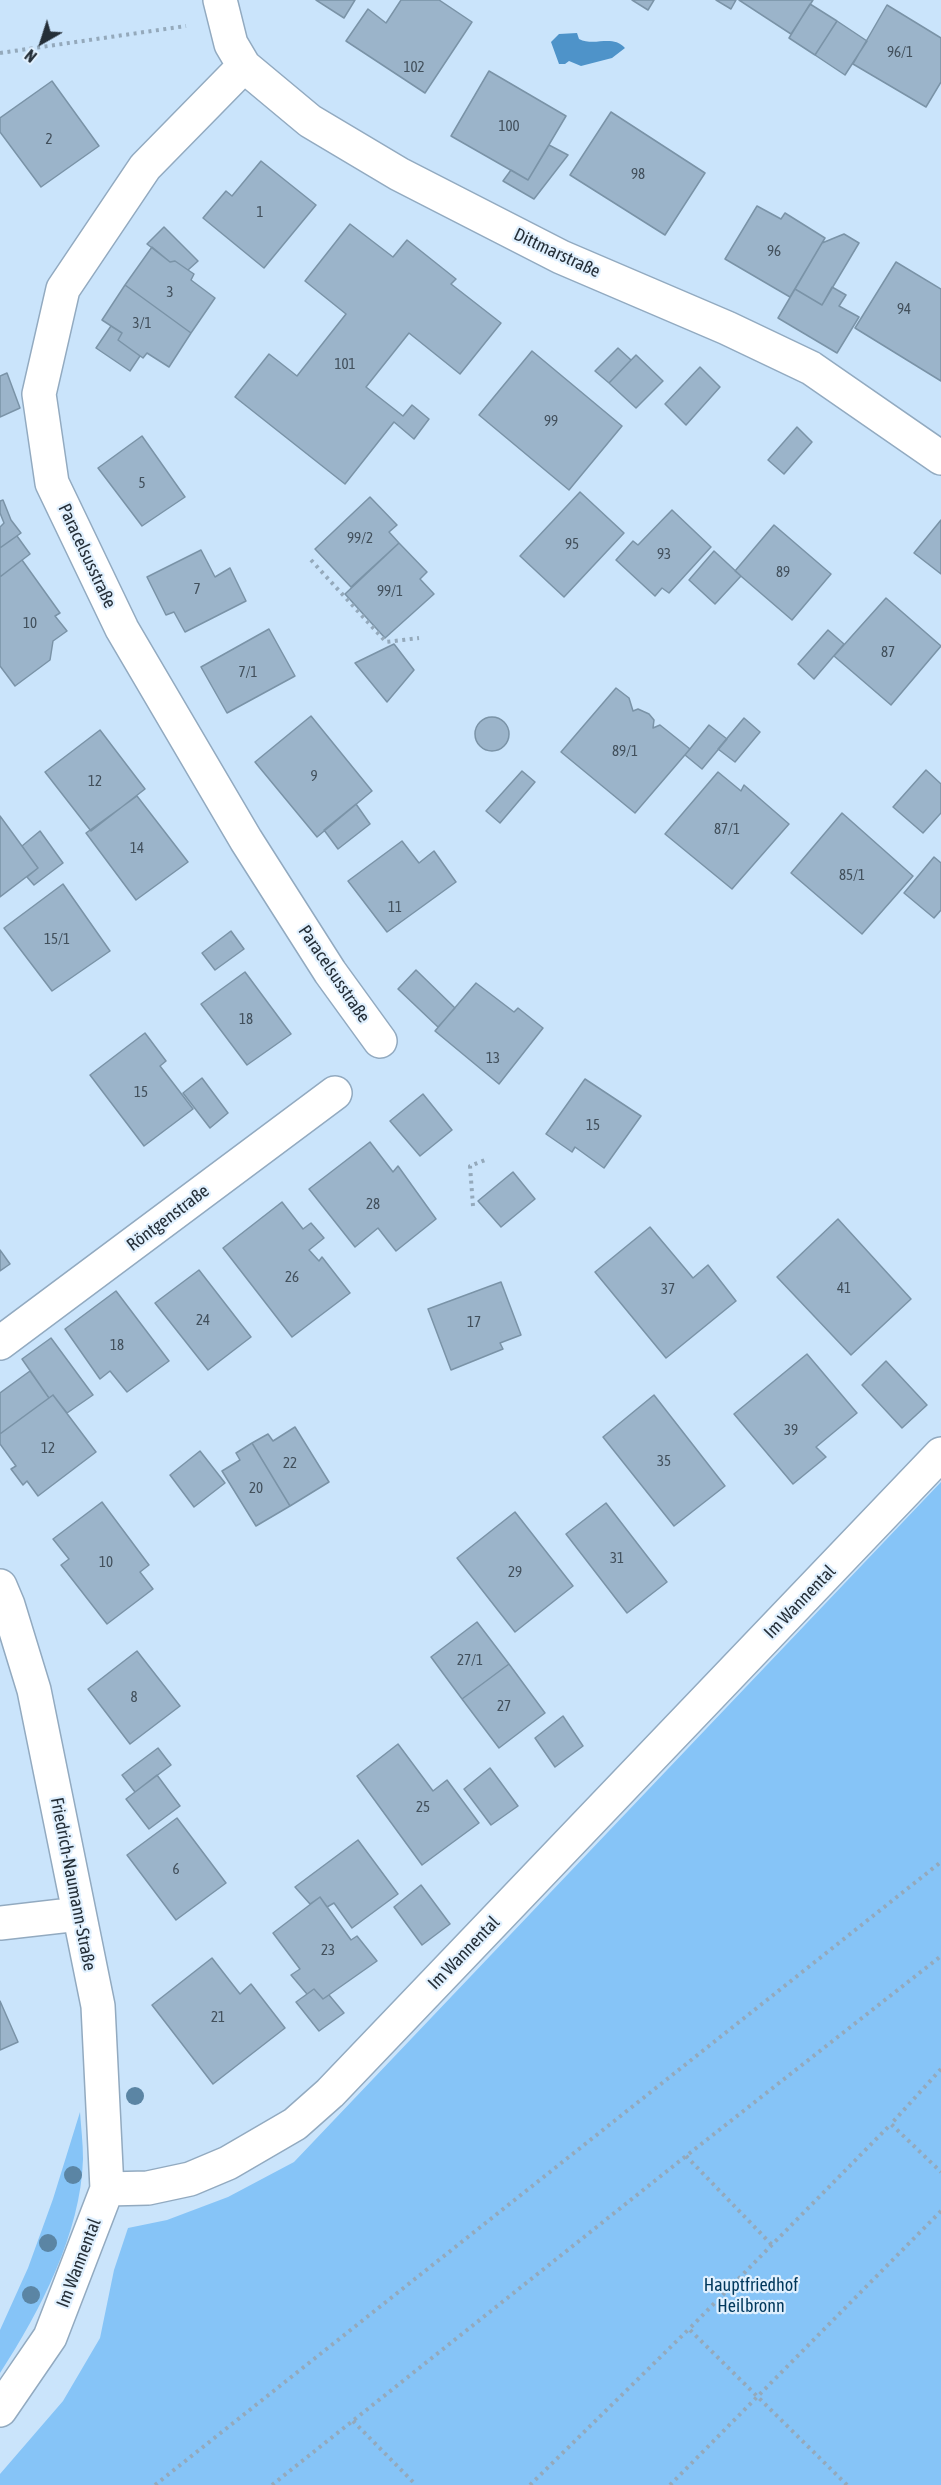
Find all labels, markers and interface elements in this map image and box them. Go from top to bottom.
north arrow [12,12,72,72]
house number: 96/1 [887,43,913,61]
text: N [21,46,40,66]
house number: 102 [403,58,425,76]
house number: 100 [498,117,520,135]
house number: 2 [45,130,53,148]
house number: 98 [631,165,645,183]
house number: 1 [256,203,264,221]
street label: Dittmarstraße [510,224,604,282]
house number: 96 [767,242,781,260]
house number: 3 [166,283,174,301]
house number: 94 [897,300,911,318]
house number: 3/1 [132,314,152,332]
house number: 101 [334,355,356,373]
house number: 99 [544,412,558,430]
house number: 5 [138,474,146,492]
street label: Paracelsusstraße [53,500,121,612]
house number: 99/2 [347,529,373,547]
house number: 95 [565,535,579,553]
house number: 93 [657,545,671,563]
house number: 89 [776,563,790,581]
house number: 7 [193,580,201,598]
house number: 99/1 [377,582,403,600]
house number: 10 [23,614,37,632]
house number: 87 [881,643,895,661]
house number: 7/1 [238,663,258,681]
house number: 89/1 [612,742,638,760]
house number: 9 [310,767,318,785]
house number: 12 [88,772,102,790]
house number: 87/1 [714,820,740,838]
house number: 14 [130,839,144,857]
house number: 85/1 [839,866,865,884]
house number: 11 [388,898,402,916]
street label: Paracelsusstraße [294,921,374,1027]
house number: 15/1 [44,930,70,948]
house number: 18 [239,1010,253,1028]
house number: 13 [486,1049,500,1067]
house number: 15 [134,1083,148,1101]
house number: 15 [586,1116,600,1134]
street label: Röntgenstraße [123,1180,213,1256]
house number: 28 [366,1195,380,1213]
house number: 26 [285,1268,299,1286]
house number: 41 [837,1279,851,1297]
house number: 37 [661,1280,675,1298]
house number: 24 [196,1311,210,1329]
house number: 17 [467,1313,481,1331]
house number: 18 [110,1336,124,1354]
house number: 39 [784,1421,798,1439]
house number: 12 [41,1439,55,1457]
house number: 35 [657,1452,671,1470]
house number: 22 [283,1454,297,1472]
house number: 20 [249,1479,263,1497]
house number: 31 [610,1549,624,1567]
house number: 10 [99,1553,113,1571]
street label: Im Wannental [760,1561,840,1643]
house number: 29 [508,1563,522,1581]
house number: 27/1 [457,1651,483,1669]
house number: 8 [130,1688,138,1706]
house number: 27 [497,1697,511,1715]
street label: Friedrich-Naumann-Straße [46,1796,100,1972]
house number: 25 [416,1798,430,1816]
house number: 6 [172,1860,180,1878]
street label: Im Wannental [424,1912,504,1994]
house number: 23 [321,1941,335,1959]
house number: 21 [211,2008,225,2026]
street label: Im Wannental [52,2215,106,2311]
park label: Hauptfriedhof Heilbronn [704,2274,798,2316]

